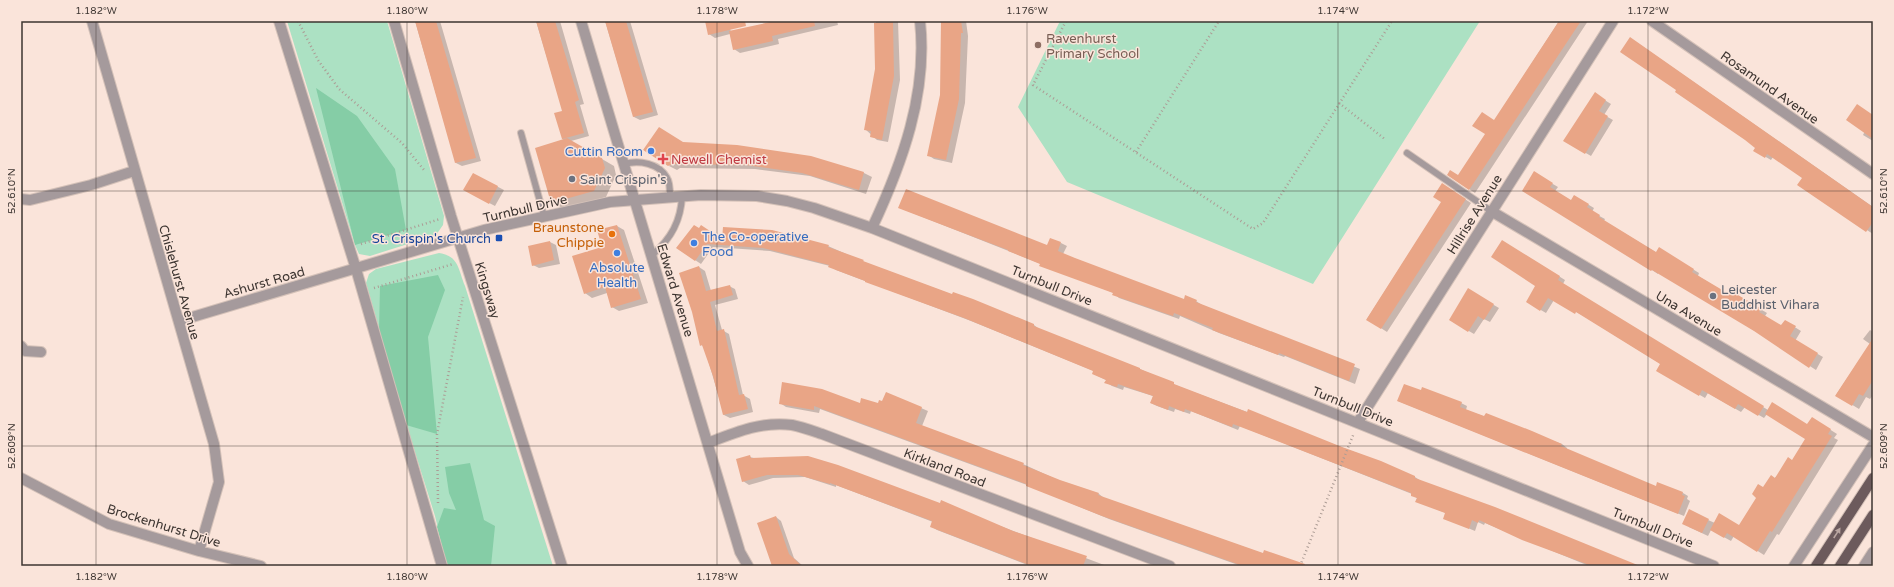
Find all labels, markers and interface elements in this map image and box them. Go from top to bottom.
text: 1.182°W [75,5,117,17]
text: 1.180°W [386,5,428,17]
text: 1.178°W [696,5,738,17]
text: 1.176°W [1006,5,1048,17]
text: 1.174°W [1317,5,1359,17]
text: 1.172°W [1627,5,1669,17]
place label: Ravenhurst Primary School [1046,31,1139,62]
marker: Ravenhurst Primary School [1033,40,1043,50]
street label: Rosamund Avenue [1717,48,1822,128]
place label: Cuttin Room [565,144,643,160]
marker: Cuttin Room [646,146,656,156]
place label: Newell Chemist [671,152,767,168]
marker: Newell Chemist [658,154,668,164]
text: 52.610°N [6,168,18,214]
text: 52.610°N [1878,168,1890,214]
place label: Saint Crispin's [580,172,667,188]
street label: Hillrise Avenue [1444,172,1506,257]
marker: Saint Crispin's [567,174,577,184]
street label: Turnbull Drive [482,192,569,226]
place label: Braunstone Chippie [533,220,604,251]
street label: Chislehurst Avenue [155,223,203,342]
marker: Braunstone Chippie [607,229,617,239]
place label: The Co-operative Food [702,229,808,260]
place label: St. Crispin's Church [372,231,491,247]
marker: St. Crispin's Church [494,233,504,243]
marker: The Co-operative Food [689,238,699,248]
street label: Edward Avenue [653,242,697,339]
marker: Absolute Health [612,248,622,258]
street label: Kingsway [471,260,503,321]
place label: Absolute Health [589,260,645,291]
street label: Turnbull Drive [1009,262,1094,309]
street label: Ashurst Road [222,264,307,302]
place label: Leicester Buddhist Vihara [1721,282,1820,313]
street label: Una Avenue [1652,288,1725,340]
marker: Leicester Buddhist Vihara [1708,291,1718,301]
street label: Turnbull Drive [1310,383,1395,430]
text: 52.609°N [6,423,18,469]
text: 52.609°N [1878,423,1890,469]
street label: Kirkland Road [901,445,988,491]
street label: Brockenhurst Drive [105,501,223,551]
street label: Turnbull Drive [1610,504,1695,551]
one-way arrow [1833,528,1841,538]
text: 1.182°W [75,571,117,583]
text: 1.180°W [386,571,428,583]
text: 1.178°W [696,571,738,583]
text: 1.176°W [1006,571,1048,583]
text: 1.174°W [1317,571,1359,583]
text: 1.172°W [1627,571,1669,583]

